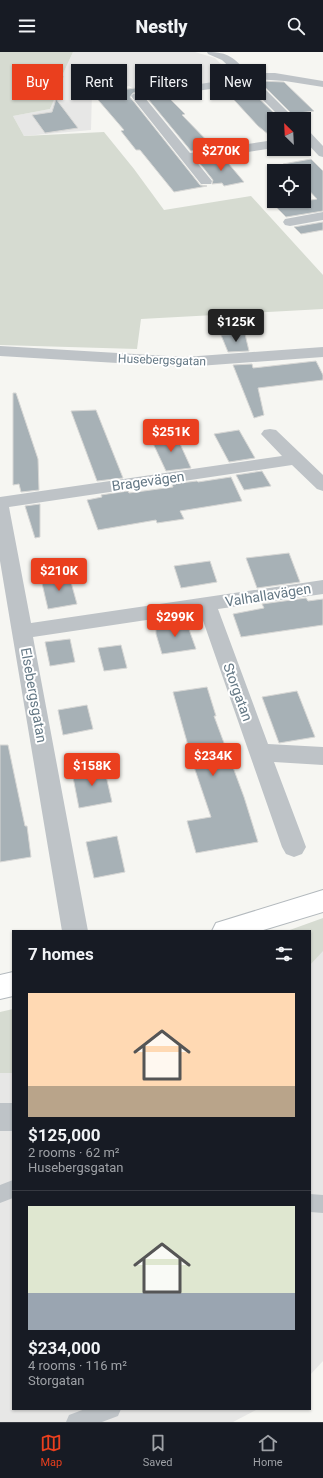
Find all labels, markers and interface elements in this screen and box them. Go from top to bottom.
icon: menu [16,15,38,37]
icon: search [285,15,307,37]
text: Nestly [136,16,187,37]
chip: Buy [12,64,63,100]
chip: Rent [71,64,127,100]
chip: Filters [135,64,202,100]
chip: New [210,64,266,100]
north arrow [267,112,311,156]
map controls [267,112,311,208]
pin: $270K [193,138,249,172]
text: $270K [202,143,240,158]
button: locate [267,164,311,208]
pin: $125K [208,309,264,343]
text: $125K [217,314,255,329]
street label: Husebergsgatan [118,351,206,369]
pin: $251K [143,419,199,453]
text: $251K [152,424,190,439]
street label: Bragevägen [111,468,185,494]
pin: $210K [31,558,87,592]
text: $210K [40,563,78,578]
street label: Valhallavägen [224,580,312,610]
pin: $299K [147,604,203,638]
text: $299K [156,609,194,624]
street label: Elsebergsgatan [18,646,50,744]
street label: Storgatan [220,661,256,723]
pin: $234K [185,743,241,777]
text: $234K [194,748,232,763]
pin: $158K [64,753,120,787]
text: $158K [73,758,111,773]
icon: filters [273,943,295,965]
text: 7 homes [28,944,94,964]
icon: home [126,1019,198,1091]
text: $125,000 [28,1125,100,1145]
text: 2 rooms · 62 m² [28,1145,120,1160]
text: Husebergsgatan [28,1160,123,1175]
icon: home [126,1232,198,1304]
text: $234,000 [28,1338,100,1358]
text: 4 rooms · 116 m² [28,1358,127,1373]
text: Storgatan [28,1373,84,1388]
tab: Map [40,1432,62,1469]
tab: Saved [143,1432,173,1469]
tab: Home [253,1432,283,1469]

